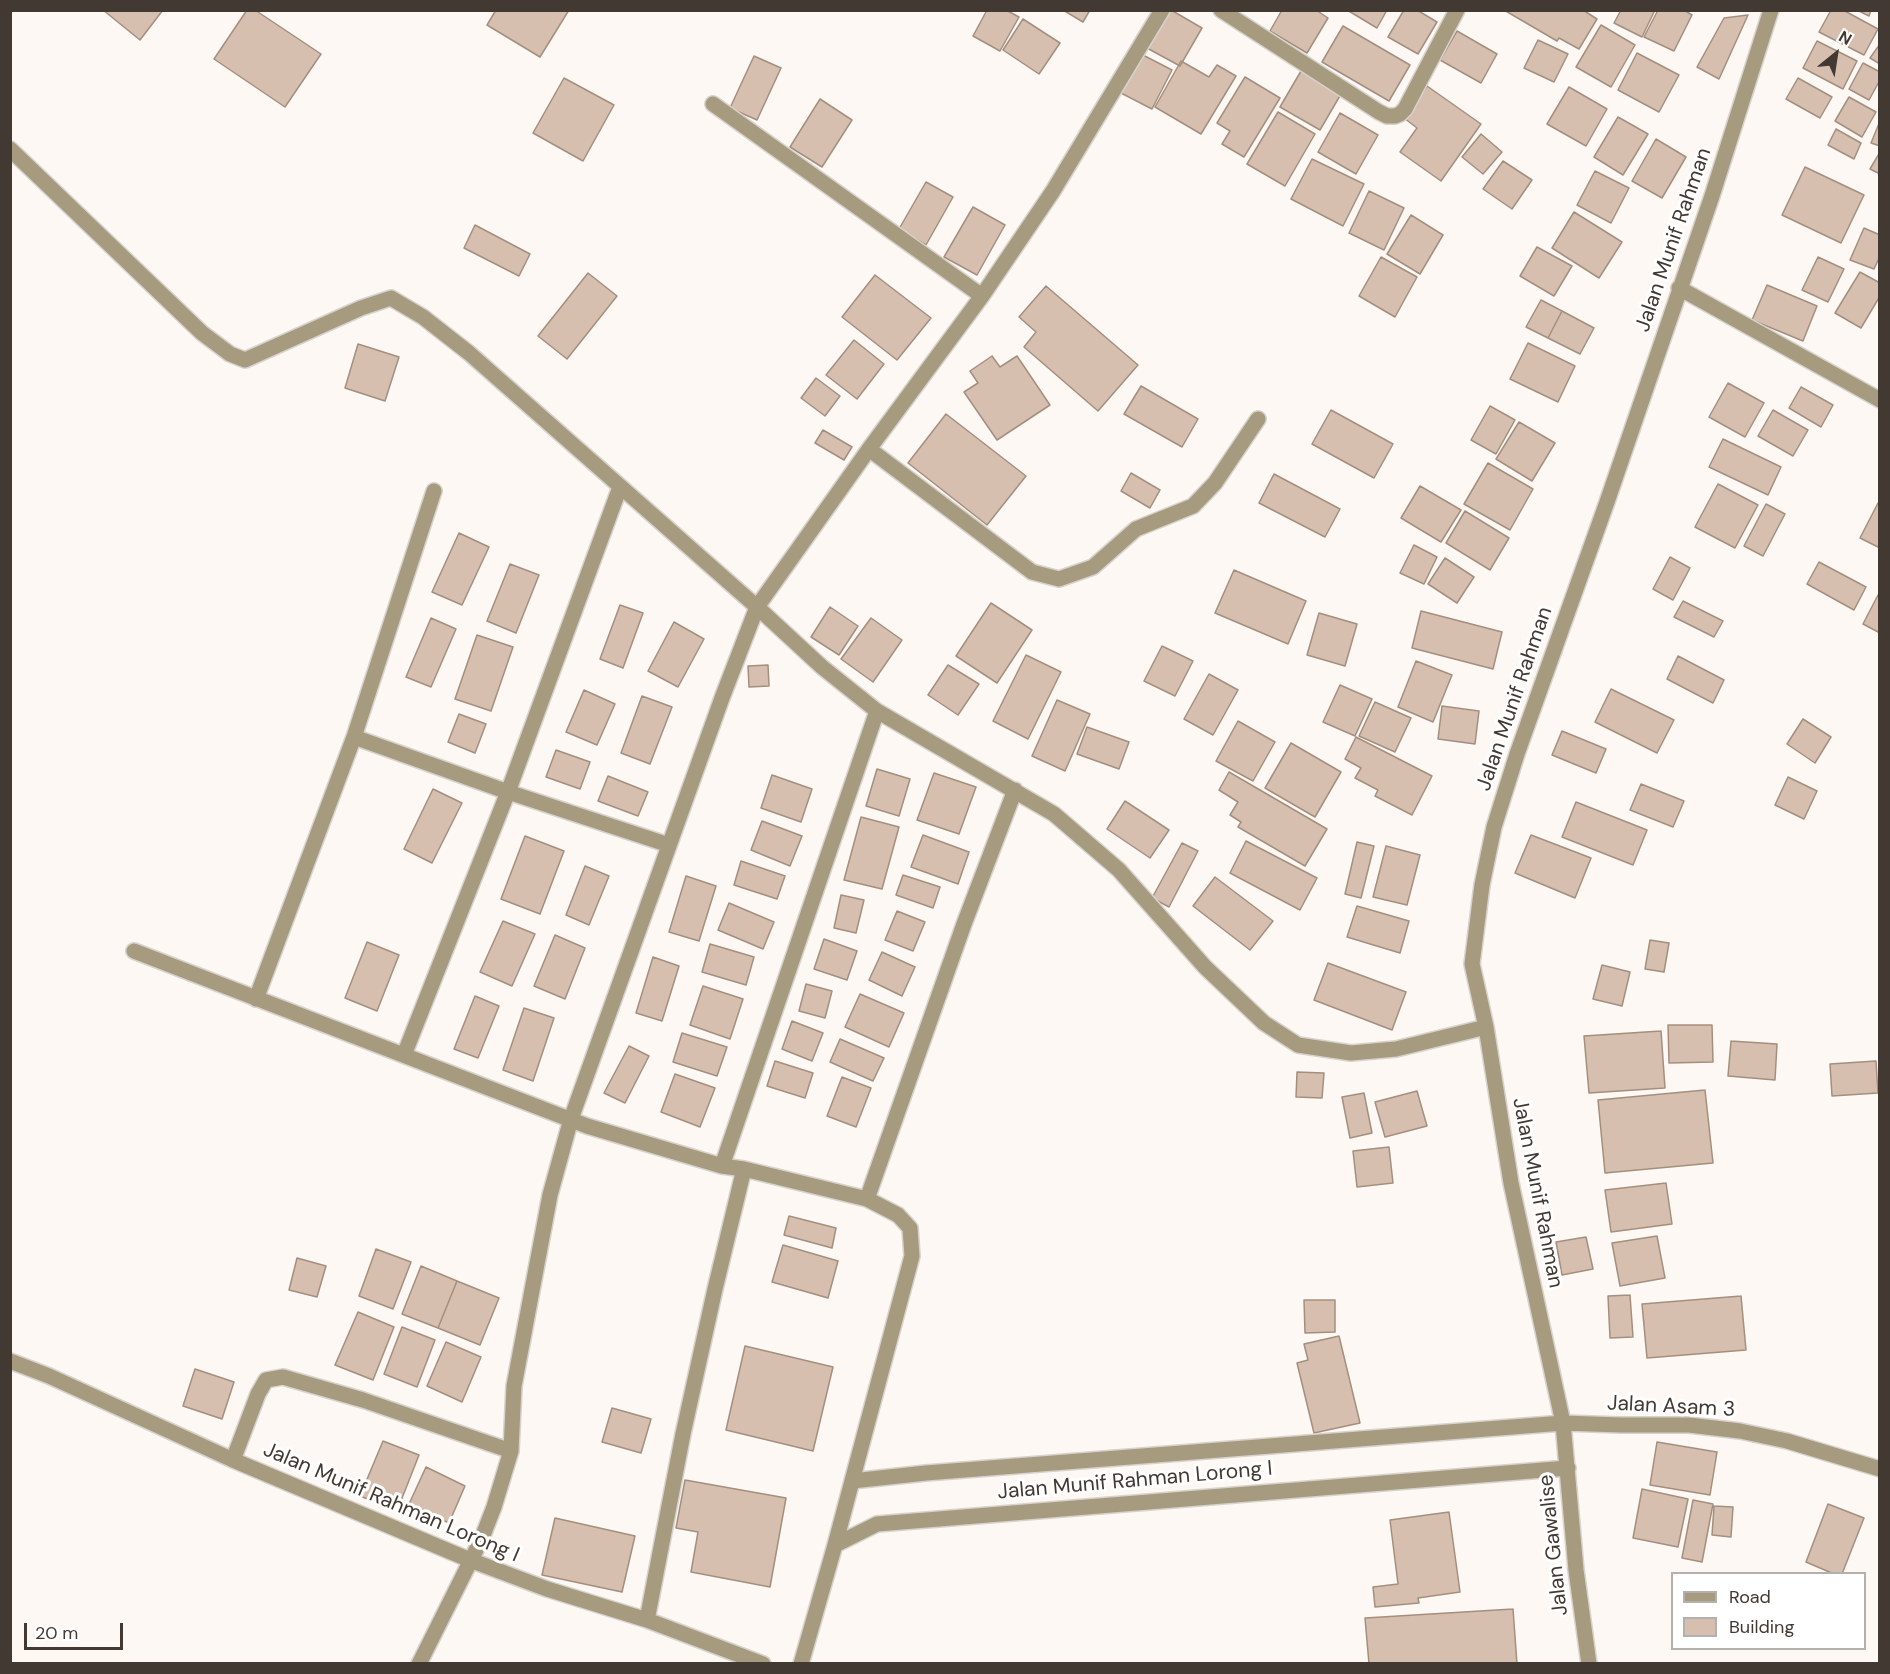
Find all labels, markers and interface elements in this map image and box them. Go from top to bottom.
north arrow [1806,24,1866,84]
text: N [1835,26,1856,50]
street label: Jalan Munif Rahman [1631,145,1717,335]
street label: Jalan Munif Rahman [1472,604,1558,794]
street label: Jalan Munif Rahman [1506,1096,1568,1290]
street label: Jalan Asam 3 [1606,1391,1736,1423]
street label: Jalan Munif Rahman Lorong I [259,1438,523,1568]
street label: Jalan Munif Rahman Lorong I [997,1456,1273,1506]
street label: Jalan Gawalise [1534,1473,1574,1617]
legend [1671,1572,1866,1650]
text: Road [1729,1585,1771,1609]
scale bar [27,1611,126,1649]
text: Building [1729,1615,1794,1639]
text: 20 m [35,1621,78,1645]

